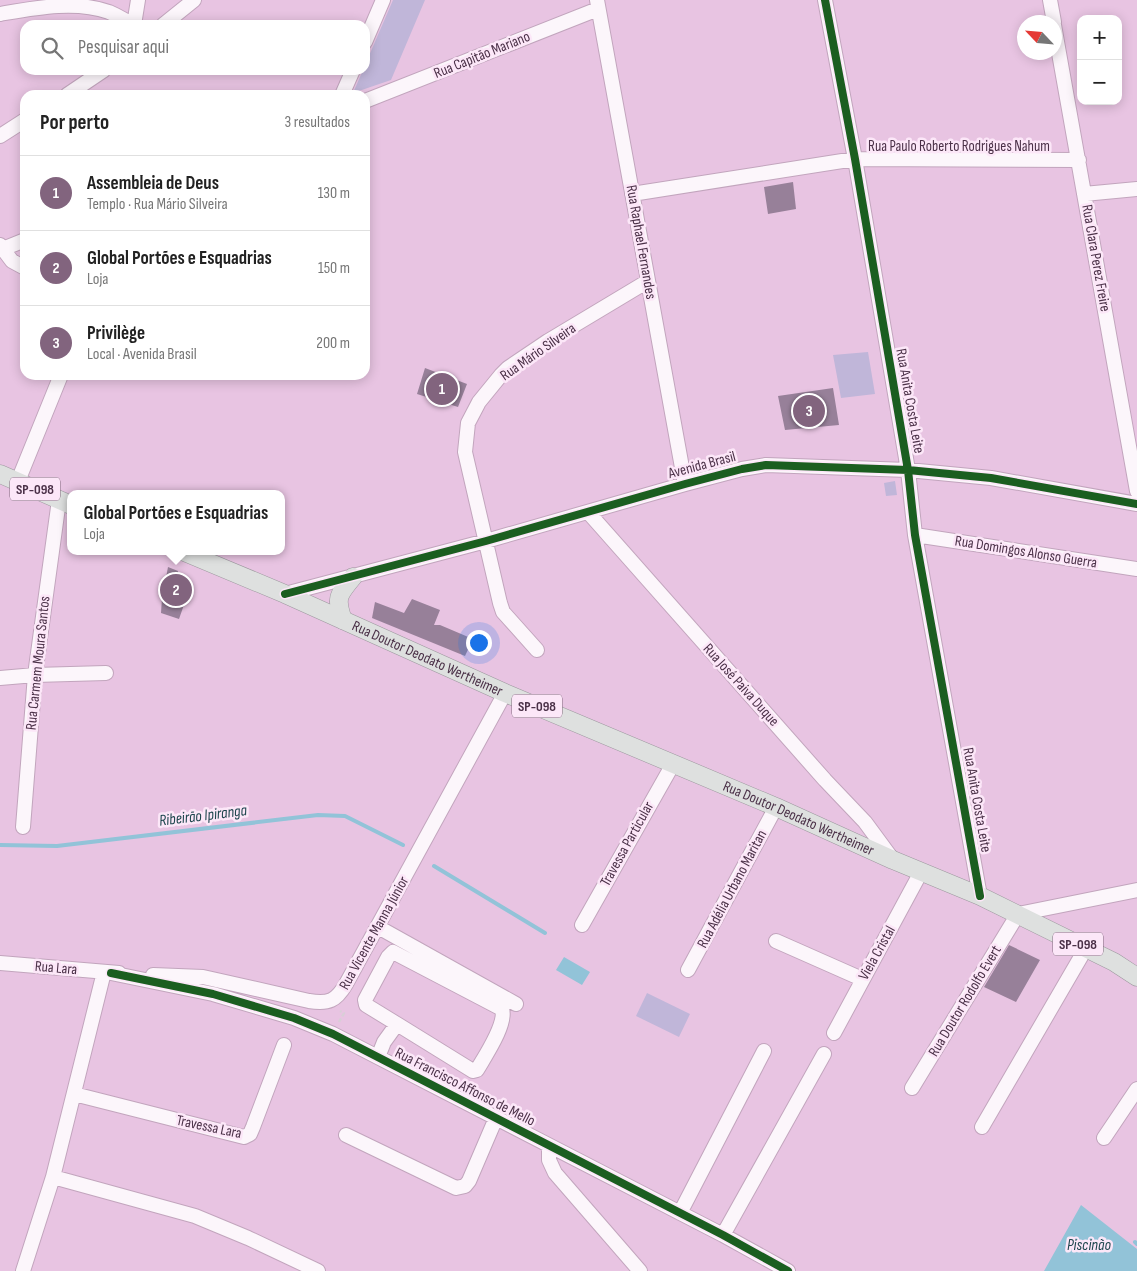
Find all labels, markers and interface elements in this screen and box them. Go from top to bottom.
north arrow [1017,15,1062,60]
map controls [1077,15,1122,105]
button: + [1077,15,1122,60]
search box [20,20,370,75]
street label: Rua Capitão Mariano [431,27,533,83]
icon: search [38,34,66,62]
text: Pesquisar aqui [78,36,169,59]
button: − [1077,60,1122,105]
text: Por perto [40,110,109,135]
text: 3 resultados [285,113,350,132]
street label: Rua Paulo Roberto Rodrigues Nahum [868,137,1050,156]
text: Assembleia de Deus [87,172,219,195]
street label: Rua Raphael Fernandes [622,183,660,301]
text: 1 [53,184,59,203]
text: 130 m [318,184,350,203]
text: Templo · Rua Mário Silveira [87,195,228,214]
street label: Rua Clara Perez Freire [1077,203,1115,313]
text: Global Portões e Esquadrias [87,247,272,270]
text: 2 [52,259,60,278]
text: 150 m [318,259,350,278]
text: Loja [87,270,108,289]
street label: Rua Mário Silveira [496,319,580,385]
text: Privilège [87,322,145,345]
text: 3 [52,334,60,353]
text: 200 m [316,334,350,353]
text: Local · Avenida Brasil [87,345,197,364]
street label: Rua Anita Costa Leite [891,347,929,455]
pin: 1 [426,370,458,408]
pin: 3 [793,392,825,430]
street label: Avenida Brasil [665,447,738,483]
road number: SP-098 [10,478,60,500]
popup [67,490,285,555]
text: Global Portões e Esquadrias [84,502,268,525]
text: Loja [84,525,105,544]
street label: Rua Domingos Alonso Guerra [954,531,1099,573]
pin: 2 [160,571,192,609]
street label: Rua Carmem Moura Santos [22,595,54,731]
street label: Rua Doutor Deodato Wertheimer [349,616,507,701]
your location [466,630,492,656]
street label: Rua José Paiva Duque [699,640,783,730]
road number: SP-098 [512,694,562,718]
street label: Rua Anita Costa Leite [958,746,996,854]
street label: Rua Doutor Deodato Wertheimer [720,776,878,860]
street label: Travessa Particular [596,798,658,890]
water label: Ribeirão Ipiranga [158,801,249,831]
street label: Rua Adélia Urbano Maritan [693,827,771,951]
street label: Rua Vicente Manna Júnior [335,872,413,993]
street label: Viela Cristal [854,922,900,984]
road number: SP-098 [1053,932,1103,956]
street label: Rua Doutor Rodolfo Evert [924,942,1006,1060]
street label: Rua Lara [34,957,78,979]
street label: Rua Francisco Affonso de Mello [392,1043,538,1131]
street label: Travessa Lara [175,1111,244,1143]
water label: Piscinão [1067,1236,1111,1255]

